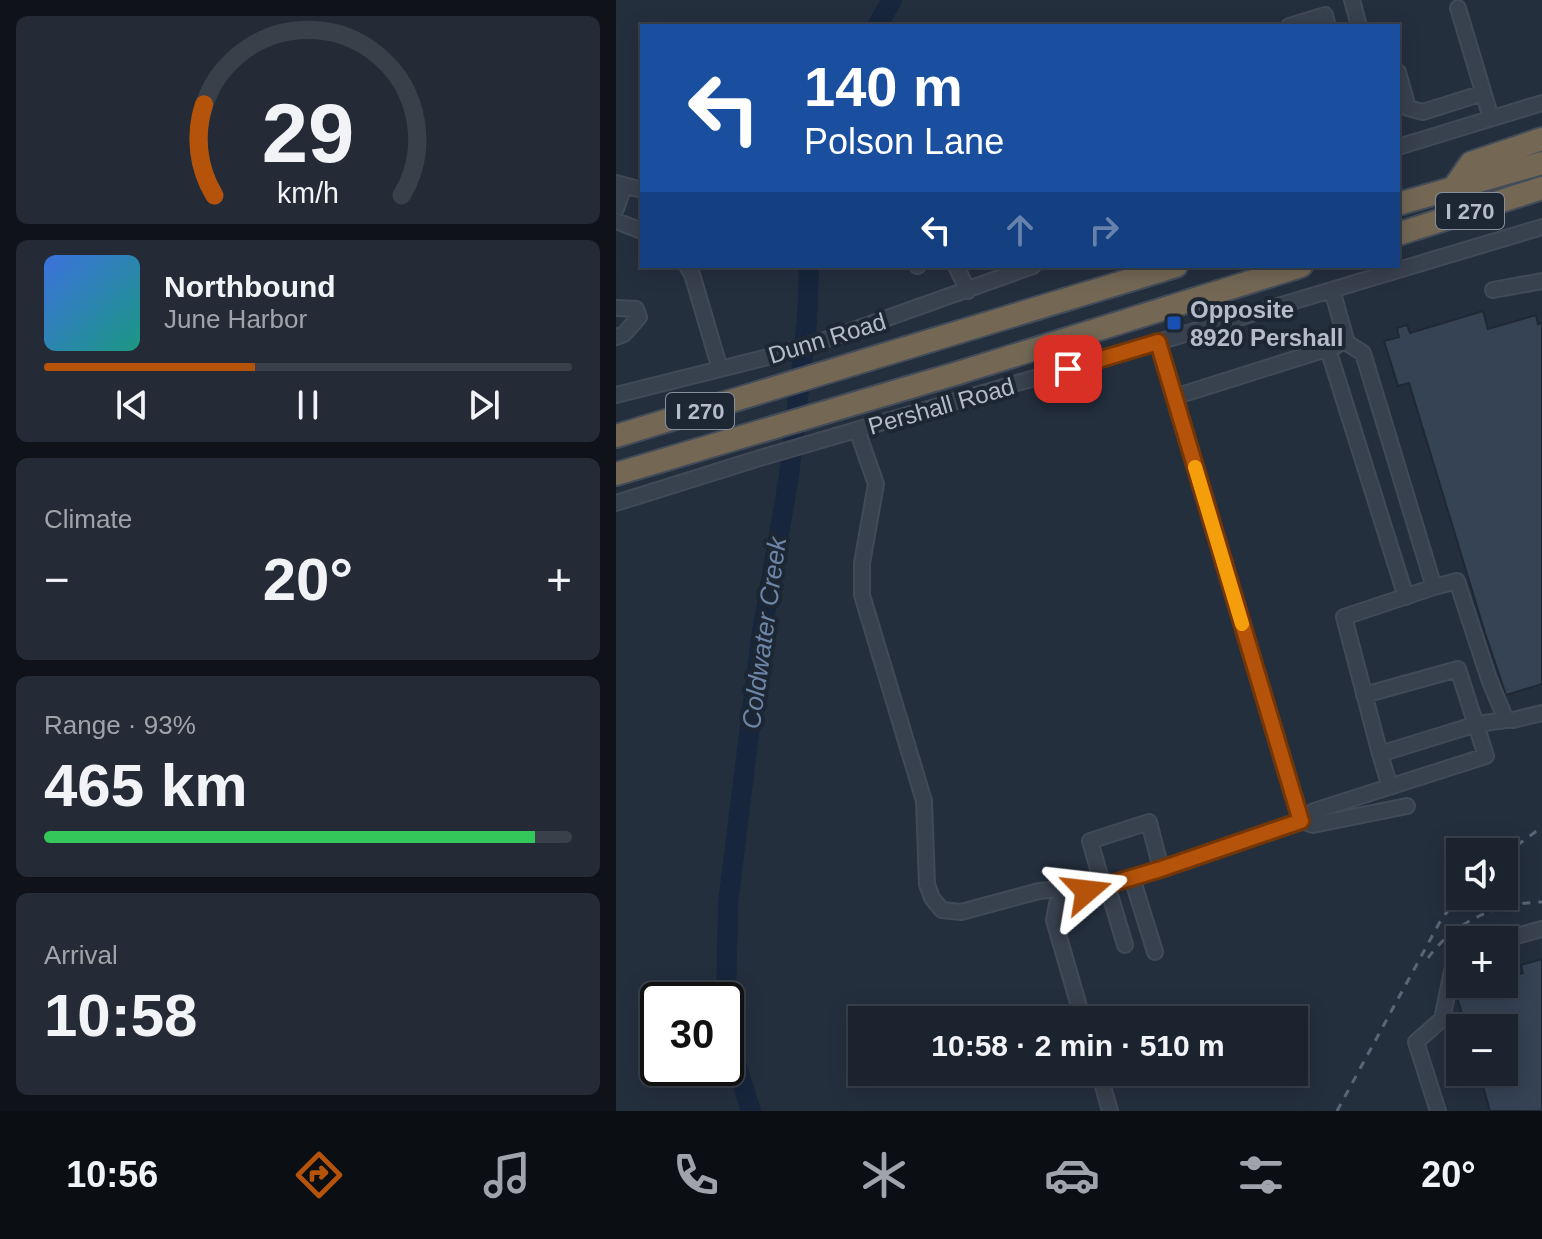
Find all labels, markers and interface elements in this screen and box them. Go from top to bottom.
text: 140 m [804,55,963,118]
icon: left [672,56,776,160]
text: 29 [262,87,354,180]
text: Polson Lane [804,121,1004,162]
text: km/h [277,177,339,209]
road number: I 270 [1436,193,1504,229]
icon: left [914,208,958,252]
icon: ahead [998,208,1042,252]
icon: right [1082,208,1126,252]
text: Northbound [164,270,336,303]
place label: Opposite 8920 Pershall [1190,296,1343,351]
text: June Harbor [164,304,307,334]
street label: Dunn Road [765,307,889,369]
marker: Opposite 8920 Pershall [1165,314,1183,332]
pin [1034,335,1102,403]
icon: arrive [1046,347,1090,391]
street label: Pershall Road [865,372,1017,440]
icon: previous [110,383,154,427]
icon: pause [286,383,330,427]
icon: next [462,383,506,427]
road number: I 270 [666,393,734,429]
text: Climate [44,504,132,534]
water label: Coldwater Creek [736,533,793,731]
text: 20° [263,546,353,613]
text: − [44,555,70,604]
text: + [546,555,572,604]
text: Range · 93% [44,710,196,740]
text: 465 km [44,752,248,819]
map controls [1446,838,1518,1086]
button: sound [1446,838,1518,910]
position arrow [1045,849,1129,933]
button: + [1446,926,1518,998]
text: Arrival [44,940,118,970]
text: 10:58 [44,982,197,1049]
speed limit sign: 30 [640,982,744,1086]
button: − [1446,1014,1518,1086]
text: 10:58 · 2 min · 510 m [931,1029,1225,1062]
icon: directions [291,1147,347,1203]
icon: music [479,1147,535,1203]
icon: phone [668,1147,724,1203]
icon: climate [856,1147,912,1203]
icon: car [1044,1147,1100,1203]
icon: filters [1233,1147,1289,1203]
text: 10:56 [66,1154,158,1195]
text: 20° [1421,1154,1476,1195]

